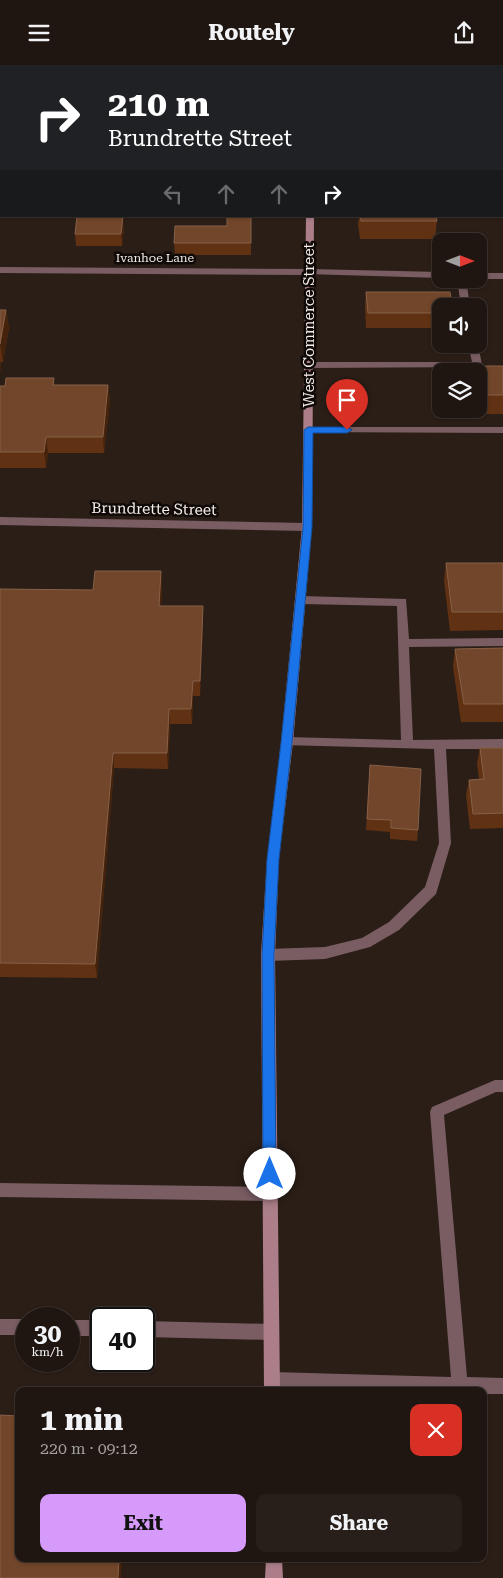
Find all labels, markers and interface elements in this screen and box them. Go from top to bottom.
icon: menu [25,19,53,47]
icon: share [450,19,478,47]
text: Routely [208,20,295,45]
text: 210 m [108,84,209,125]
icon: right [25,85,90,150]
text: Brundrette Street [108,126,292,151]
icon: left [159,180,187,208]
icon: ahead [212,180,240,208]
icon: ahead [265,180,293,208]
icon: right [318,180,346,208]
north arrow [432,233,488,287]
map controls [432,233,487,418]
street label: West Commerce Street [300,242,318,407]
street label: Ivanhoe Lane [116,251,195,265]
button: sound [432,298,487,353]
button: layers [432,363,487,418]
pin [326,379,368,430]
icon: arrive [333,386,361,414]
street label: Brundrette Street [91,499,217,519]
position arrow [243,1147,295,1199]
speed limit sign: 40 [90,1307,155,1372]
text: 30 [33,1319,62,1348]
text: km/h [31,1345,64,1359]
text: 1 min [40,1402,123,1437]
button: close [410,1404,462,1456]
text: 220 m · 09:12 [40,1439,138,1458]
button: Exit [40,1494,246,1552]
button: Share [256,1494,462,1552]

